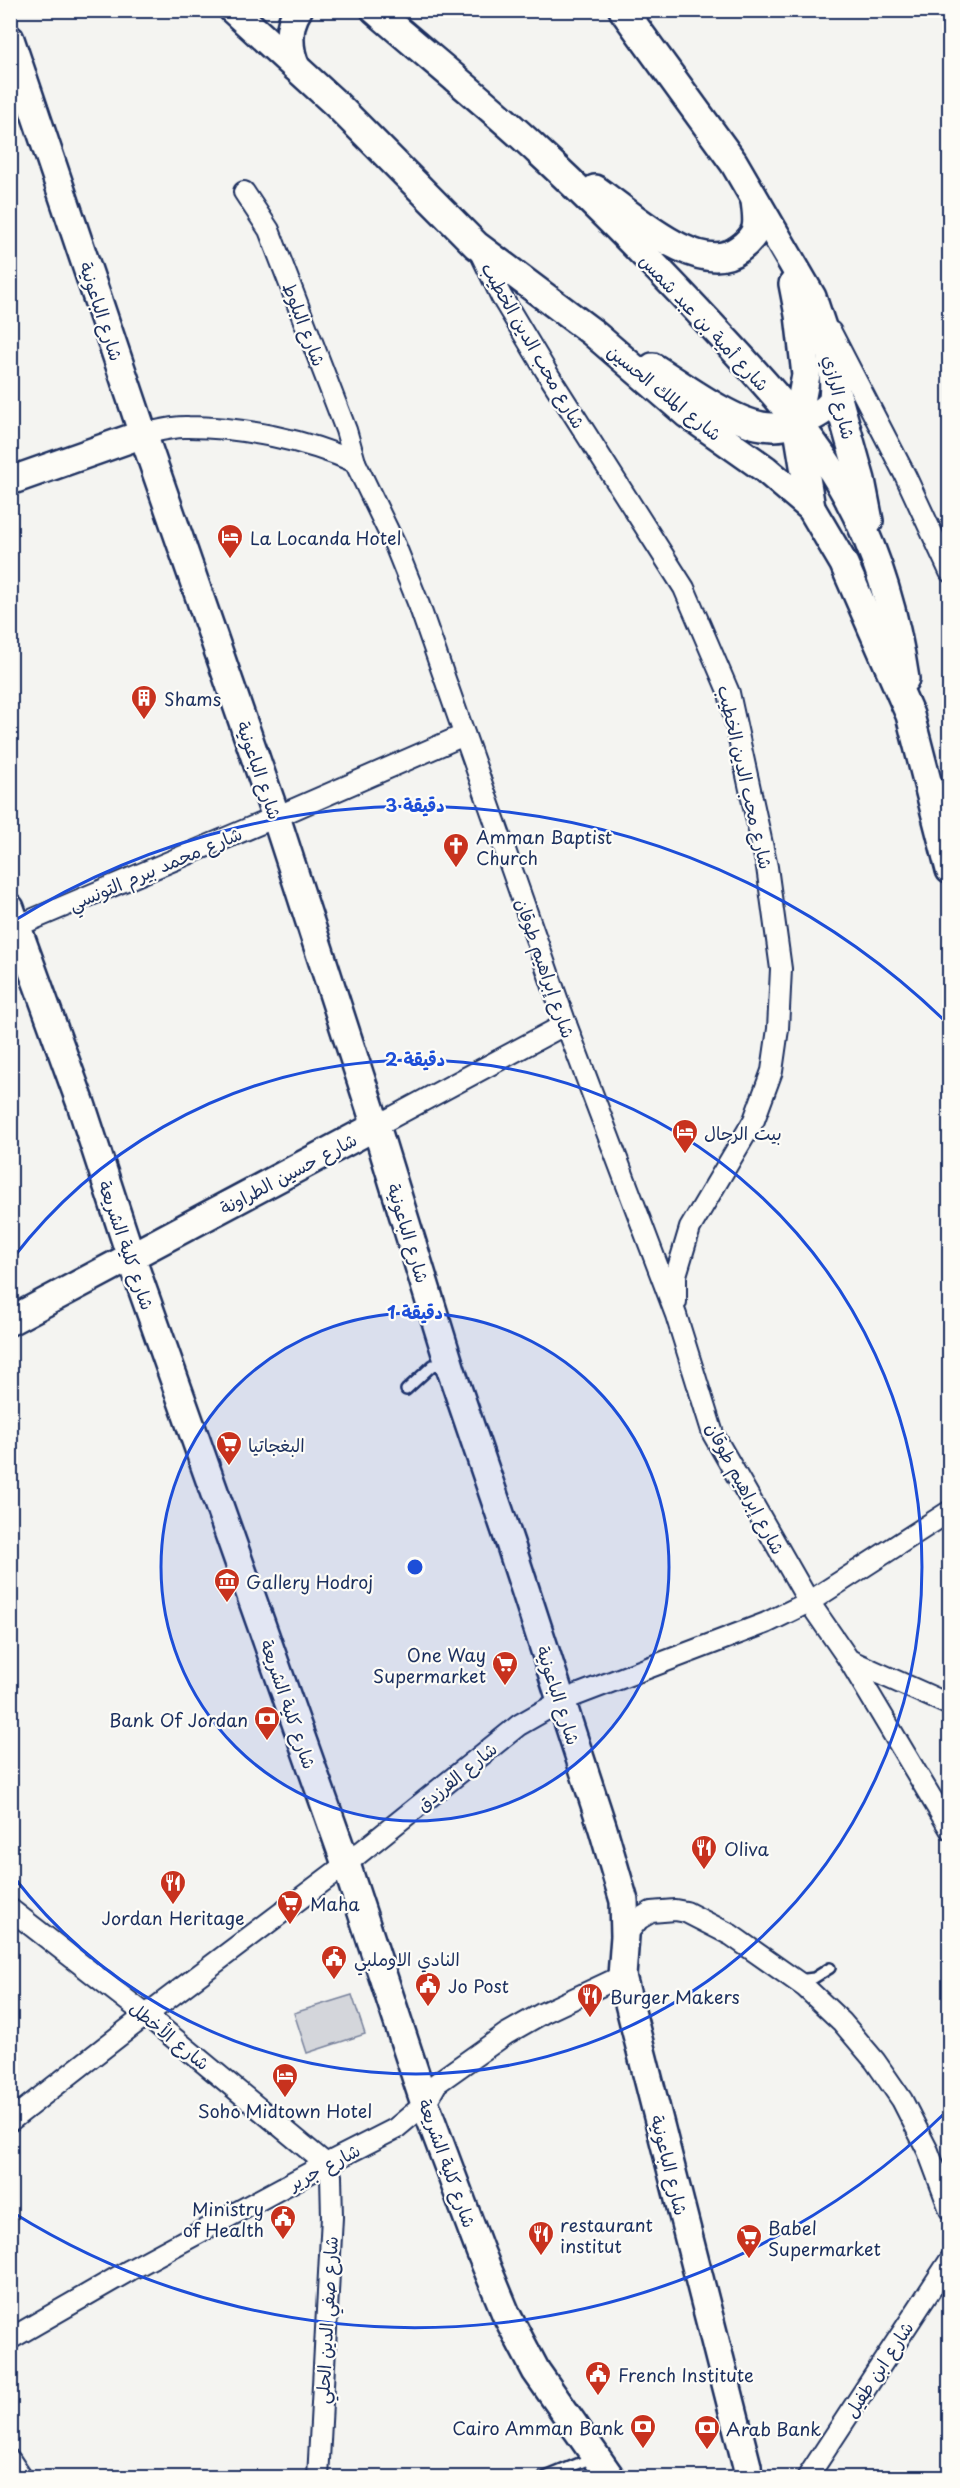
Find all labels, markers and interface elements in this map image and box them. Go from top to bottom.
street label: شارع أمية بن عبد شمس [634,247,776,397]
street label: شارع محب الدين الخطيب [475,257,593,433]
street label: شارع الباعونية [73,258,131,364]
street label: شارع البلوط [277,278,333,370]
street label: شارع الملك الحسين [602,337,728,447]
street label: شارع الرازي [816,352,863,442]
hotel icon: La Locanda Hotel [215,522,245,560]
place label: La Locanda Hotel [250,524,401,551]
street label: شارع محب الدين الخطيب [712,682,780,872]
building icon: Shams [129,683,159,721]
place label: Shams [164,685,221,712]
street label: شارع الباعونية [231,717,289,823]
text: 3 دقيقة [385,791,445,818]
street label: شارع محمد بيرم التونسي [64,819,247,920]
place label: Amman Baptist Church [476,823,612,871]
church icon: Amman Baptist Church [441,831,471,869]
street label: شارع إبراهيم طوقان [508,894,583,1042]
text: 2 دقيقة [385,1045,445,1072]
hotel icon: بيت الرحال [670,1117,700,1155]
place label: بيت الرحال [704,1119,782,1146]
street label: شارع حسين الطراونة [215,1125,361,1221]
street label: شارع كلية الشريعة [92,1177,162,1313]
street label: شارع الباعونية [381,1180,437,1286]
text: 1 دقيقة [387,1298,443,1325]
street label: شارع إبراهيم طوقان [698,1417,792,1560]
supermarket icon: البغجاتيا [214,1429,244,1467]
place label: البغجاتيا [248,1431,305,1458]
centre of rings [405,1557,425,1577]
museum icon: Gallery Hodroj [212,1566,242,1604]
place label: Gallery Hodroj [246,1568,373,1595]
street label: شارع كلية الشريعة [254,1636,324,1772]
place label: One Way Supermarket [373,1641,486,1689]
street label: شارع الباعونية [530,1642,588,1748]
supermarket icon: One Way Supermarket [490,1649,520,1687]
bank icon: Bank Of Jordan [252,1704,282,1742]
place label: Bank Of Jordan [109,1706,248,1733]
street label: شارع الفرزدق [410,1735,502,1817]
restaurant icon: Oliva [689,1833,719,1871]
place label: Oliva [724,1835,769,1862]
restaurant icon: Jordan Heritage [158,1868,188,1906]
supermarket icon: Maha [275,1888,305,1926]
place label: Maha [310,1890,360,1917]
place label: Jordan Heritage [101,1904,245,1931]
public building icon: النادي الاوملبي [319,1943,349,1981]
place label: النادي الاوملبي [354,1945,460,1976]
public building icon: Jo Post [413,1970,443,2008]
place label: Jo Post [448,1972,509,1999]
restaurant icon: Burger Makers [575,1981,605,2019]
place label: Burger Makers [610,1983,740,2010]
street label: شارع الأخطل [124,1994,216,2076]
hotel icon: Soho Midtown Hotel [270,2061,300,2099]
street label: شارع كلية الشريعة [412,2095,484,2231]
place label: Soho Midtown Hotel [198,2097,372,2124]
street label: شارع الباعونية [644,2112,696,2218]
street label: شارع جرير [282,2136,365,2197]
place label: Ministry of Health [183,2195,264,2243]
public building icon: Ministry of Health [268,2203,298,2241]
place label: restaurant institut [560,2211,653,2259]
place label: Babel Supermarket [768,2214,881,2262]
restaurant icon: restaurant institut [526,2219,556,2257]
supermarket icon: Babel Supermarket [734,2222,764,2260]
street label: شارع صفي الدين الحلي [308,2235,348,2405]
street label: شارع ابن طفيل [837,2316,919,2422]
public building icon: French Institute [583,2359,613,2397]
place label: French Institute [618,2361,754,2388]
bank icon: Cairo Amman Bank [628,2412,658,2450]
bank icon: Arab Bank [692,2413,722,2451]
place label: Cairo Amman Bank [452,2414,624,2441]
place label: Arab Bank [726,2415,821,2442]

